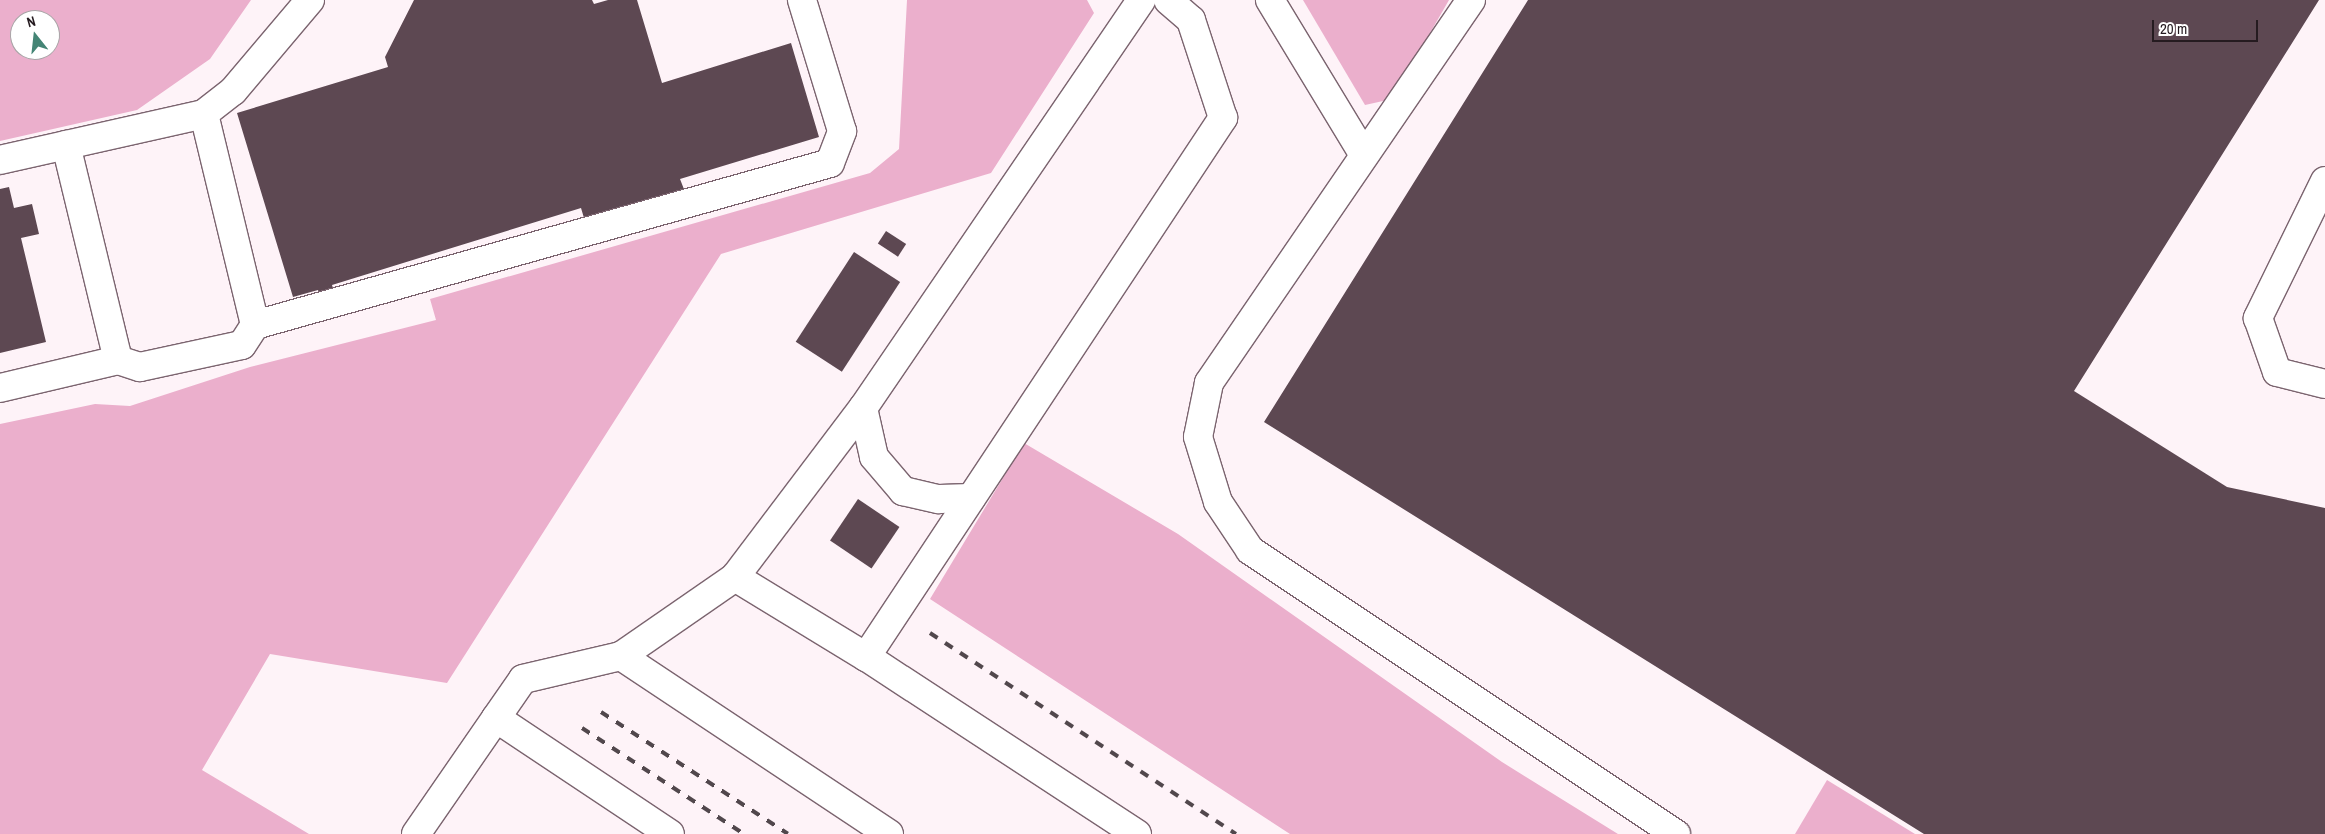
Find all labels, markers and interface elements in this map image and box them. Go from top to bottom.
north arrow [10,10,60,60]
scale bar [2155,10,2261,42]
text: N [25,12,38,31]
text: 20 m [2160,18,2187,39]

